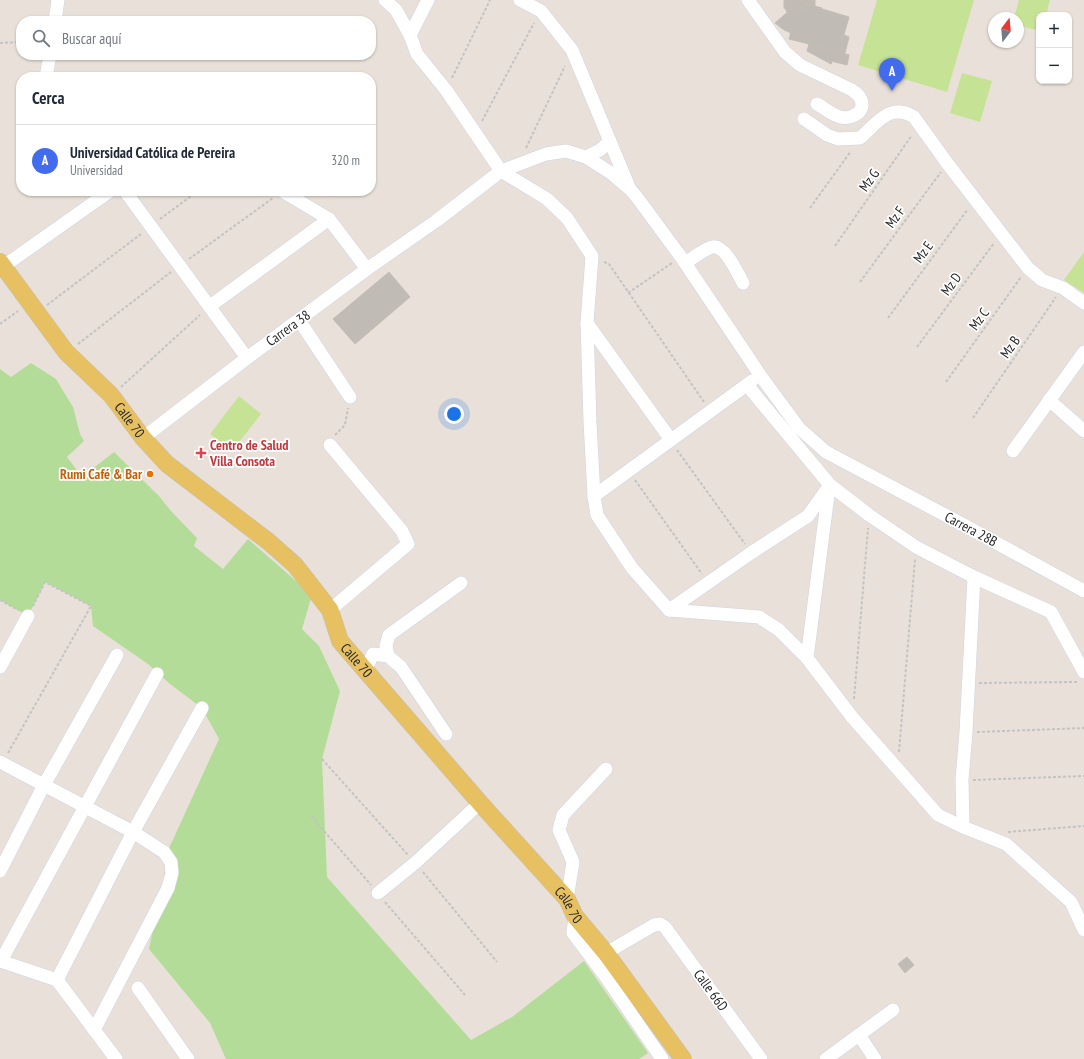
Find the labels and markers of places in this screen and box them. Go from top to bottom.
pin: A [879,58,905,91]
place label: Centro de Salud Villa Consota [209,436,288,470]
marker: Centro de Salud Villa Consota [195,447,207,459]
place label: Rumi Café & Bar [60,465,143,483]
marker: Rumi Café & Bar [145,469,155,479]

